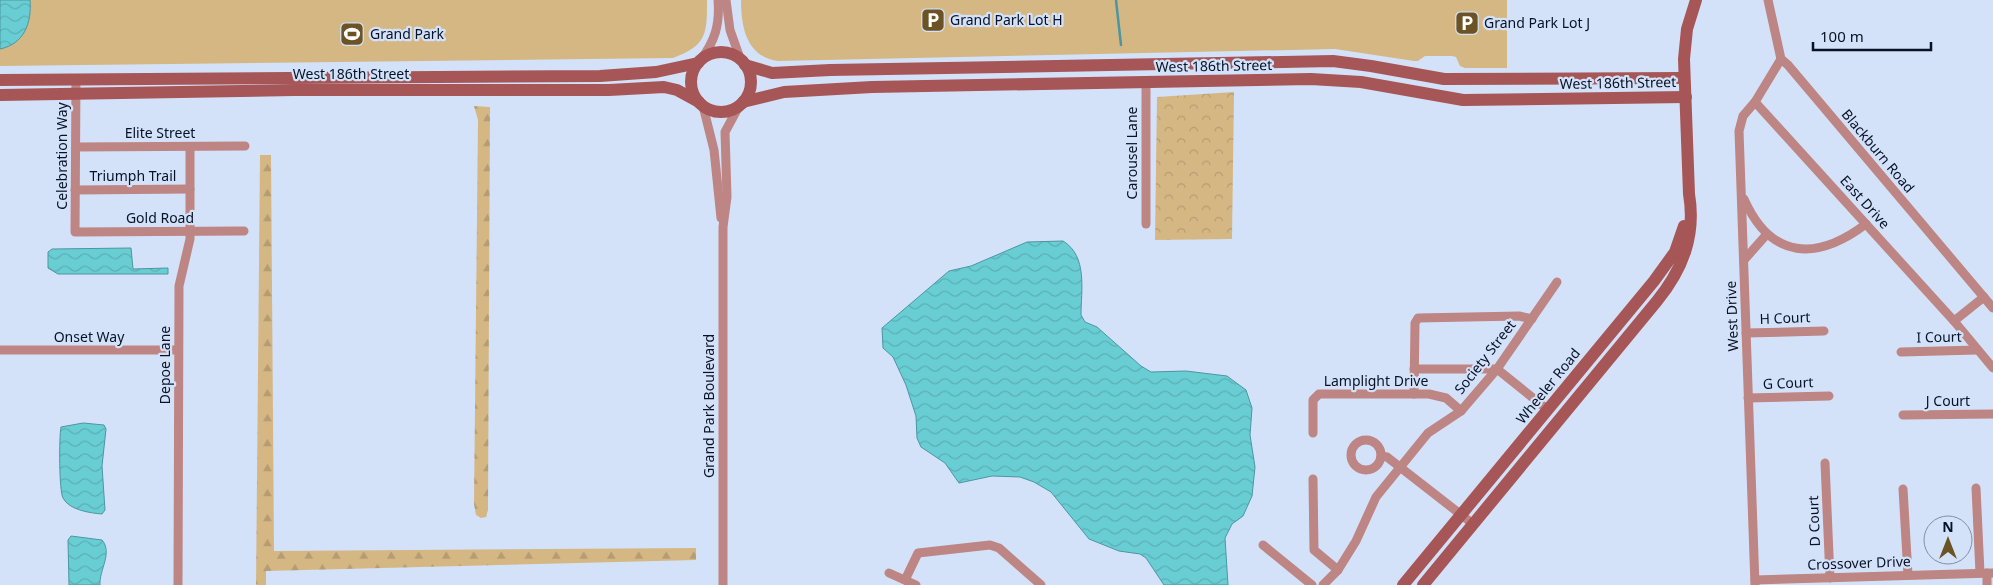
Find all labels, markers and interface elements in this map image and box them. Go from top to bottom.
parking icon: Grand Park Lot H [920,7,946,33]
place label: Grand Park Lot H [950,10,1063,29]
parking icon: Grand Park Lot J [1454,10,1480,36]
place label: Grand Park Lot J [1484,13,1590,32]
scale bar [1813,20,1930,52]
sports icon: Grand Park [339,21,365,47]
place label: Grand Park [370,24,445,43]
text: 100 m [1820,26,1864,46]
street label: West 186th Street [1156,55,1272,76]
street label: West 186th Street [293,64,409,83]
street label: West 186th Street [1560,72,1676,93]
street label: Celebration Way [52,101,71,210]
street label: Blackburn Road [1838,105,1919,197]
street label: Carousel Lane [1122,106,1141,199]
street label: Elite Street [125,123,195,142]
street label: Triumph Trail [90,166,176,185]
street label: East Drive [1836,171,1894,232]
street label: Gold Road [126,208,194,227]
street label: West Drive [1721,280,1742,352]
street label: H Court [1759,307,1811,328]
street label: Society Street [1450,316,1520,398]
street label: Depoe Lane [155,326,174,404]
street label: Onset Way [54,327,125,346]
street label: I Court [1916,327,1962,346]
street label: Grand Park Boulevard [699,334,718,478]
street label: Wheeler Road [1511,344,1584,427]
street label: Lamplight Drive [1324,371,1428,390]
street label: G Court [1762,372,1814,393]
street label: J Court [1924,391,1970,410]
street label: D Court [1803,495,1824,547]
north arrow [1923,515,1973,565]
text: N [1942,517,1954,536]
street label: Crossover Drive [1807,551,1911,574]

